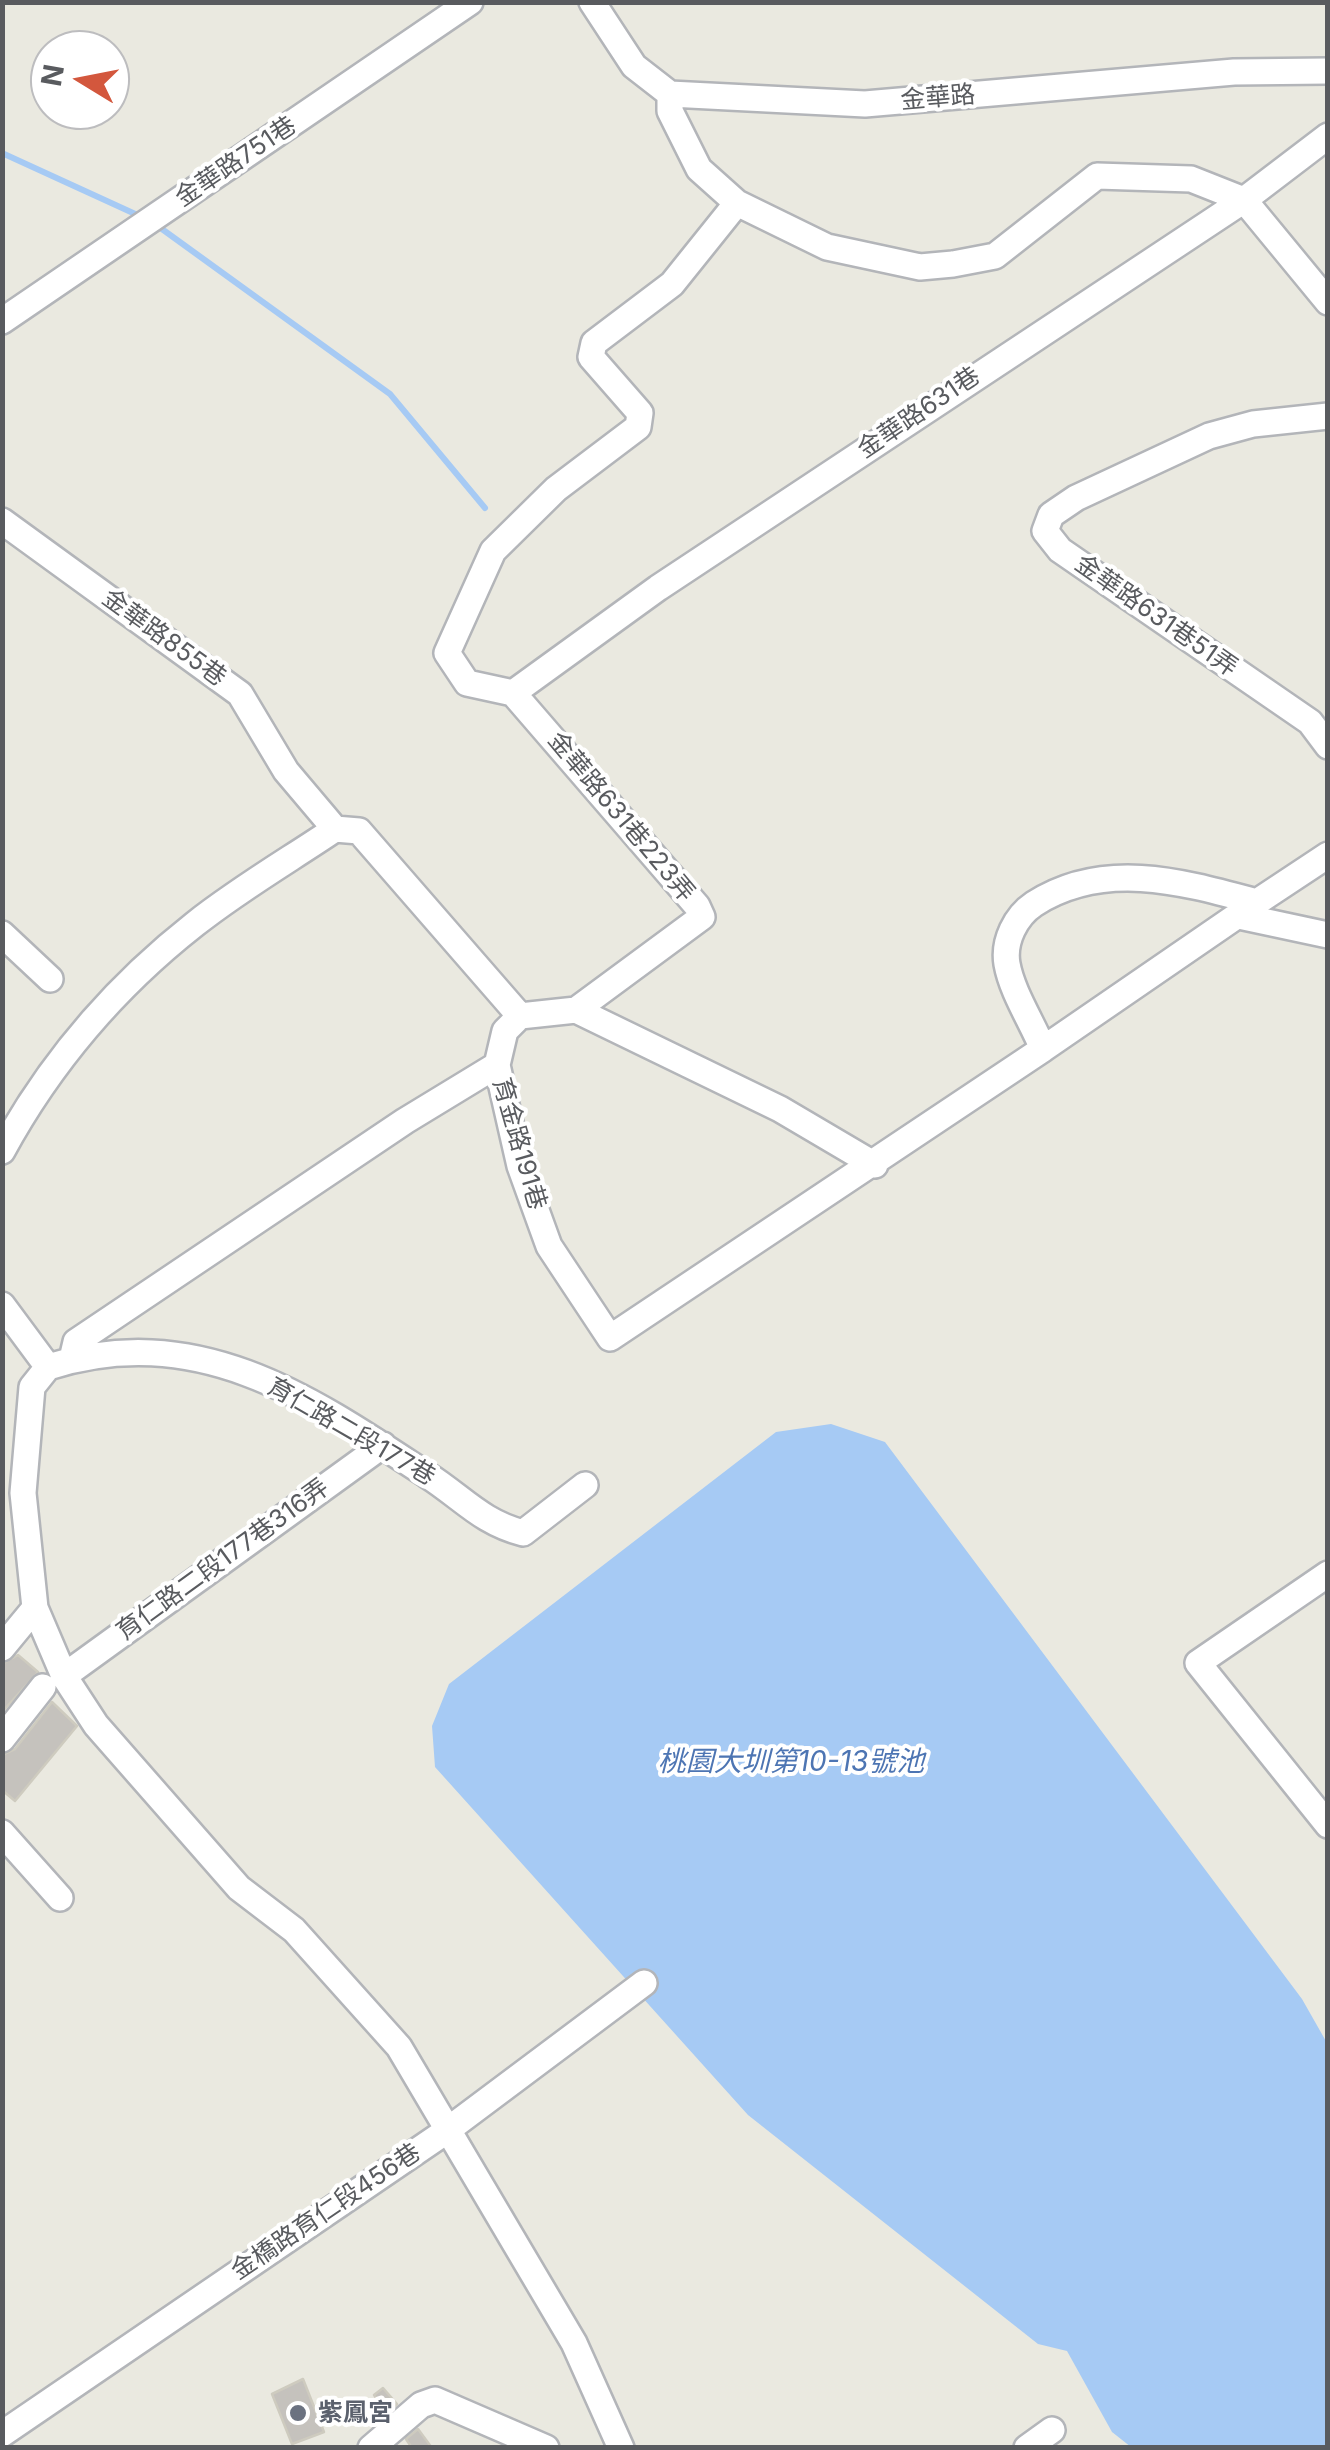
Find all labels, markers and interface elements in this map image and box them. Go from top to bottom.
north arrow [30,30,130,130]
text: N [34,62,71,89]
street label: 金華路 [899,80,977,116]
street label: 金華路751巷 [170,111,302,213]
street label: 金華路631巷 [852,361,986,465]
street label: 金華路631巷51弄 [1069,549,1243,683]
street label: 金華路855巷 [96,583,232,693]
street label: 金華路631巷223弄 [541,726,701,908]
street label: 育金路191巷 [486,1075,552,1213]
street label: 育仁路二段177巷 [262,1372,440,1492]
street label: 育仁路二段177巷316弄 [111,1473,335,1647]
water label: 桃園大圳第10-13號池 [658,1746,924,1780]
street label: 金橋路育仁段456巷 [226,2138,426,2286]
place label: 紫鳳宮 [318,2398,393,2428]
marker: 紫鳳宮 [287,2402,309,2424]

